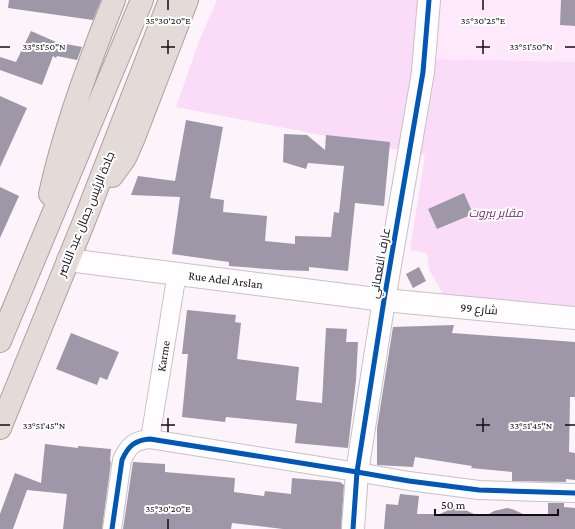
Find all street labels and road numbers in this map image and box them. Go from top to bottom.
street label: جادة الرئيس جمال عبد الناصر [54,149,118,280]
street label: عارف النعماني [367,227,396,300]
street label: Rue Adel Arslan [188,268,264,292]
street label: شارع 99 [460,300,498,319]
street label: Karme [154,339,173,373]

